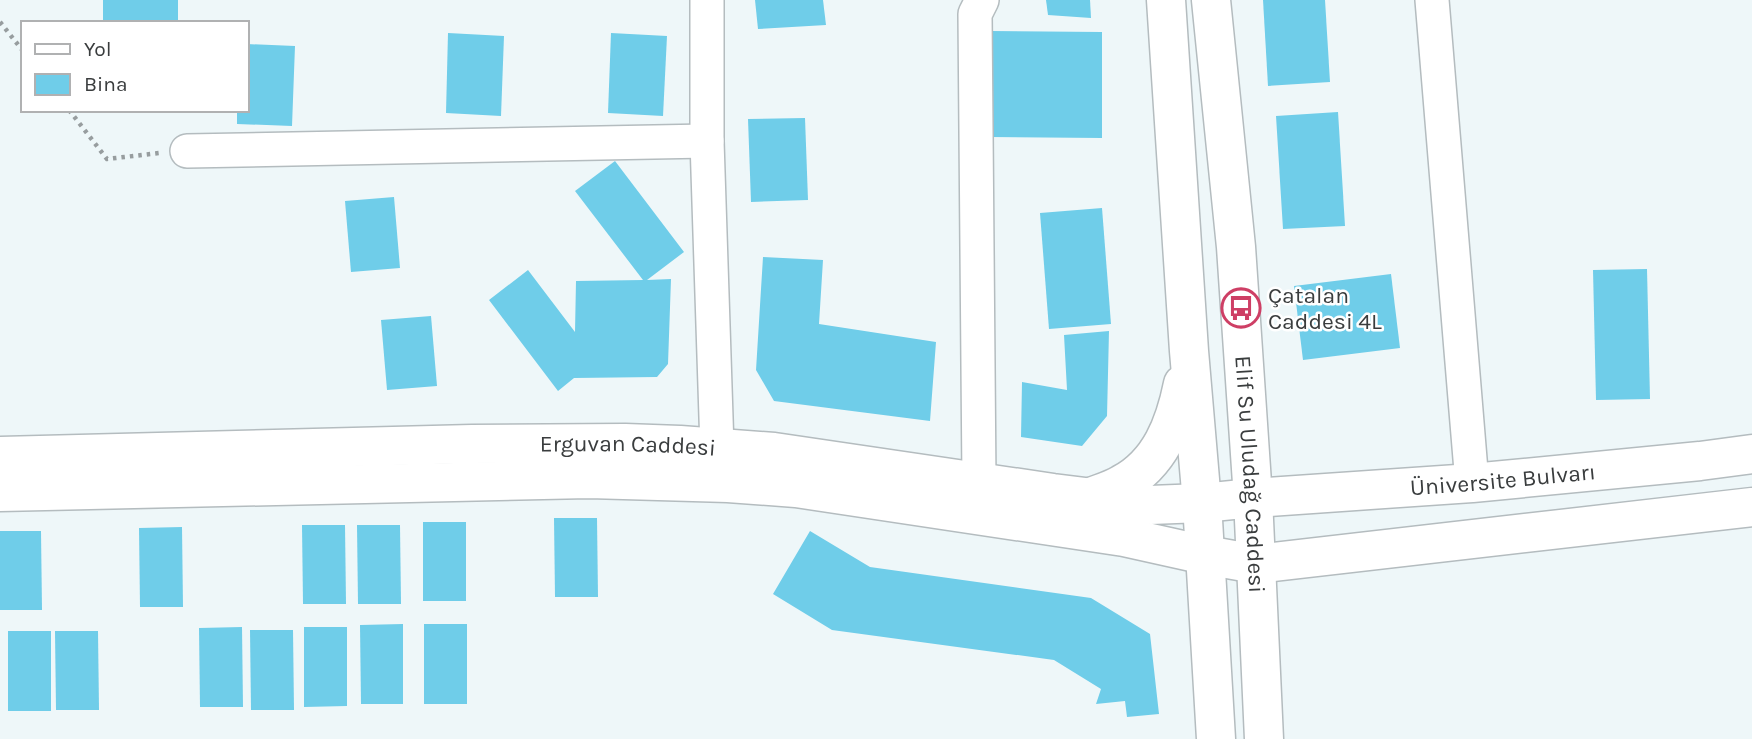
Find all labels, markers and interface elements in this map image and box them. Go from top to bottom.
legend [21,21,248,112]
text: Yol [84,37,112,61]
text: Bina [84,72,128,96]
place label: Çatalan Caddesi 4L [1268,282,1382,335]
bus stop icon: Çatalan Caddesi 4L [1220,287,1262,329]
street label: Elif Su Uludağ Caddesi [1229,355,1270,594]
street label: Erguvan Caddesi [540,430,717,462]
street label: Üniversite Bulvarı [1409,458,1597,501]

